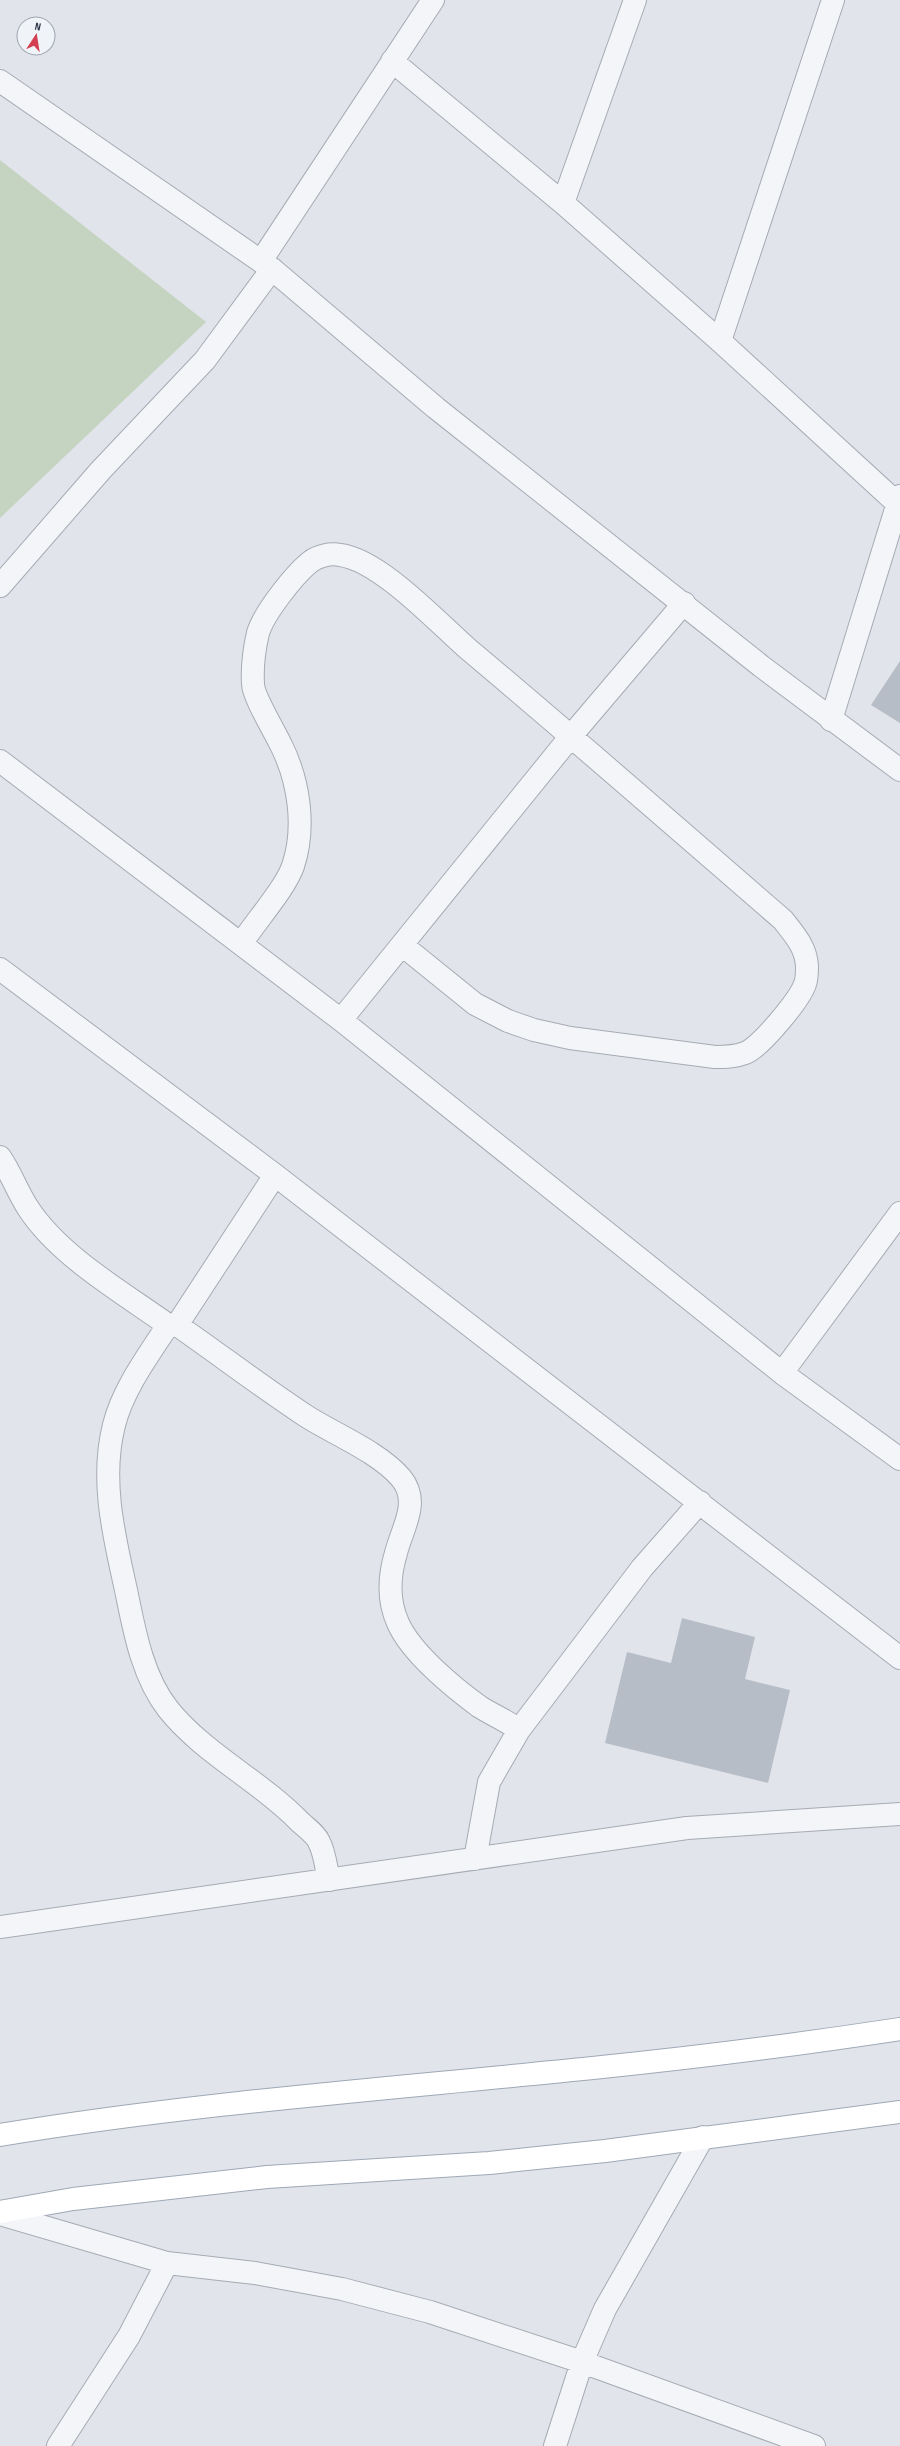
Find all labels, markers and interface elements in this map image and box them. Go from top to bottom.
north arrow [16,16,56,56]
text: N [34,20,42,34]

